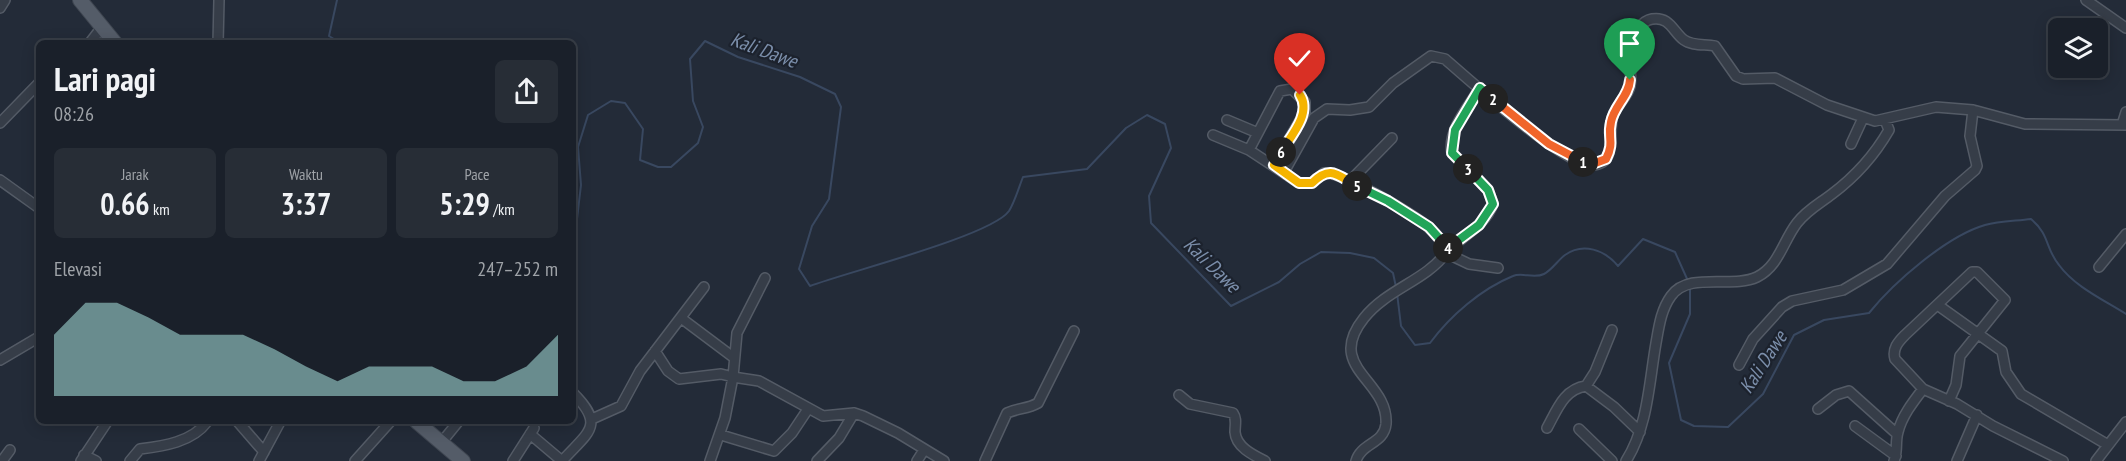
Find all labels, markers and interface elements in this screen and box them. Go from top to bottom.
pin [1604,18,1655,80]
map controls [2048,18,2108,78]
button: layers [2048,18,2108,78]
water label: Kali Dawe [727,26,803,75]
icon: arrive [1613,27,1646,60]
pin [1274,33,1325,95]
icon: check [1283,42,1316,75]
text: Lari pagi [54,57,156,100]
button: share [495,60,558,123]
pin: 2 [1478,84,1508,114]
text: 2 [1489,89,1497,109]
text: 08:26 [54,101,94,127]
pin: 6 [1266,137,1296,167]
text: 6 [1277,142,1285,162]
pin: 1 [1568,147,1598,177]
text: 1 [1579,152,1587,172]
pin: 3 [1453,154,1483,184]
text: 3 [1464,159,1472,179]
text: Jarak [121,164,149,184]
text: Waktu [289,164,323,184]
text: Pace [464,164,490,184]
pin: 5 [1342,171,1372,201]
text: 5 [1353,176,1361,196]
text: 0.66 [100,184,150,223]
text: 3:37 [281,184,331,223]
text: 5:29 [439,184,490,223]
text: km [150,199,170,219]
text: /km [490,199,515,219]
water label: Kali Dawe [1178,232,1247,300]
pin: 4 [1433,233,1463,263]
text: 4 [1444,238,1452,258]
text: Elevasi [54,256,102,282]
text: 247–252 m [477,256,558,282]
water label: Kali Dawe [1733,325,1794,398]

